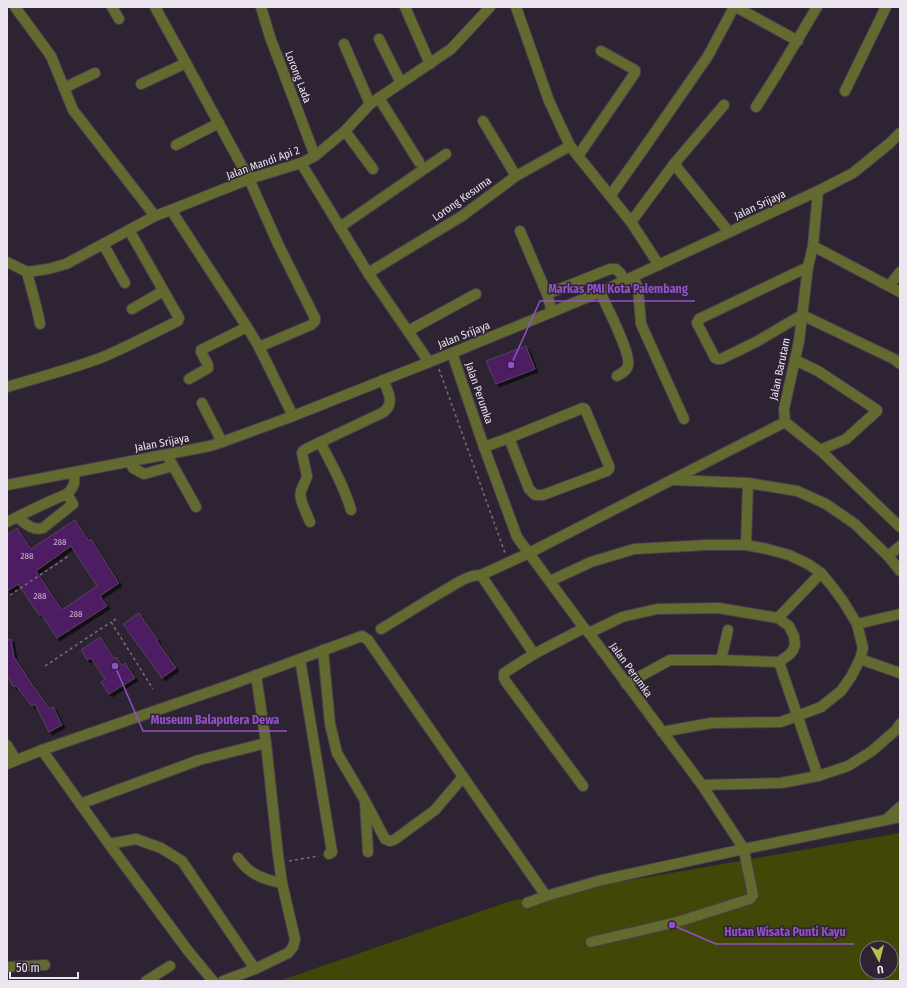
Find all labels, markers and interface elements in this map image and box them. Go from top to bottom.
street label: Lorong Lada [282,49,314,105]
street label: Jalan Mandi Api 2 [225,144,302,182]
street label: Lorong Kesuma [430,174,494,224]
street label: Jalan Srijaya [732,187,788,223]
callout: Markas PMI Kota Palembang [540,277,695,301]
text: Markas PMI Kota Palembang [548,282,688,296]
street label: Jalan Srijaya [436,319,492,351]
street label: Jalan Barutam [767,337,793,401]
street label: Jalan Perumka [462,361,496,425]
street label: Jalan Srijaya [134,431,190,455]
house number: 288 [54,537,67,547]
house number: 288 [21,551,34,561]
house number: 288 [34,591,47,601]
house number: 288 [70,609,83,619]
street label: Jalan Perumka [607,640,655,700]
callout: Museum Balaputera Dewa [143,707,287,731]
text: Museum Balaputera Dewa [151,713,279,727]
callout: Hutan Wisata Punti Kayu [716,920,854,944]
text: Hutan Wisata Punti Kayu [724,925,846,939]
north arrow [859,940,899,980]
scale bar [10,954,78,980]
text: 50 m [16,961,40,975]
text: U [876,963,884,976]

